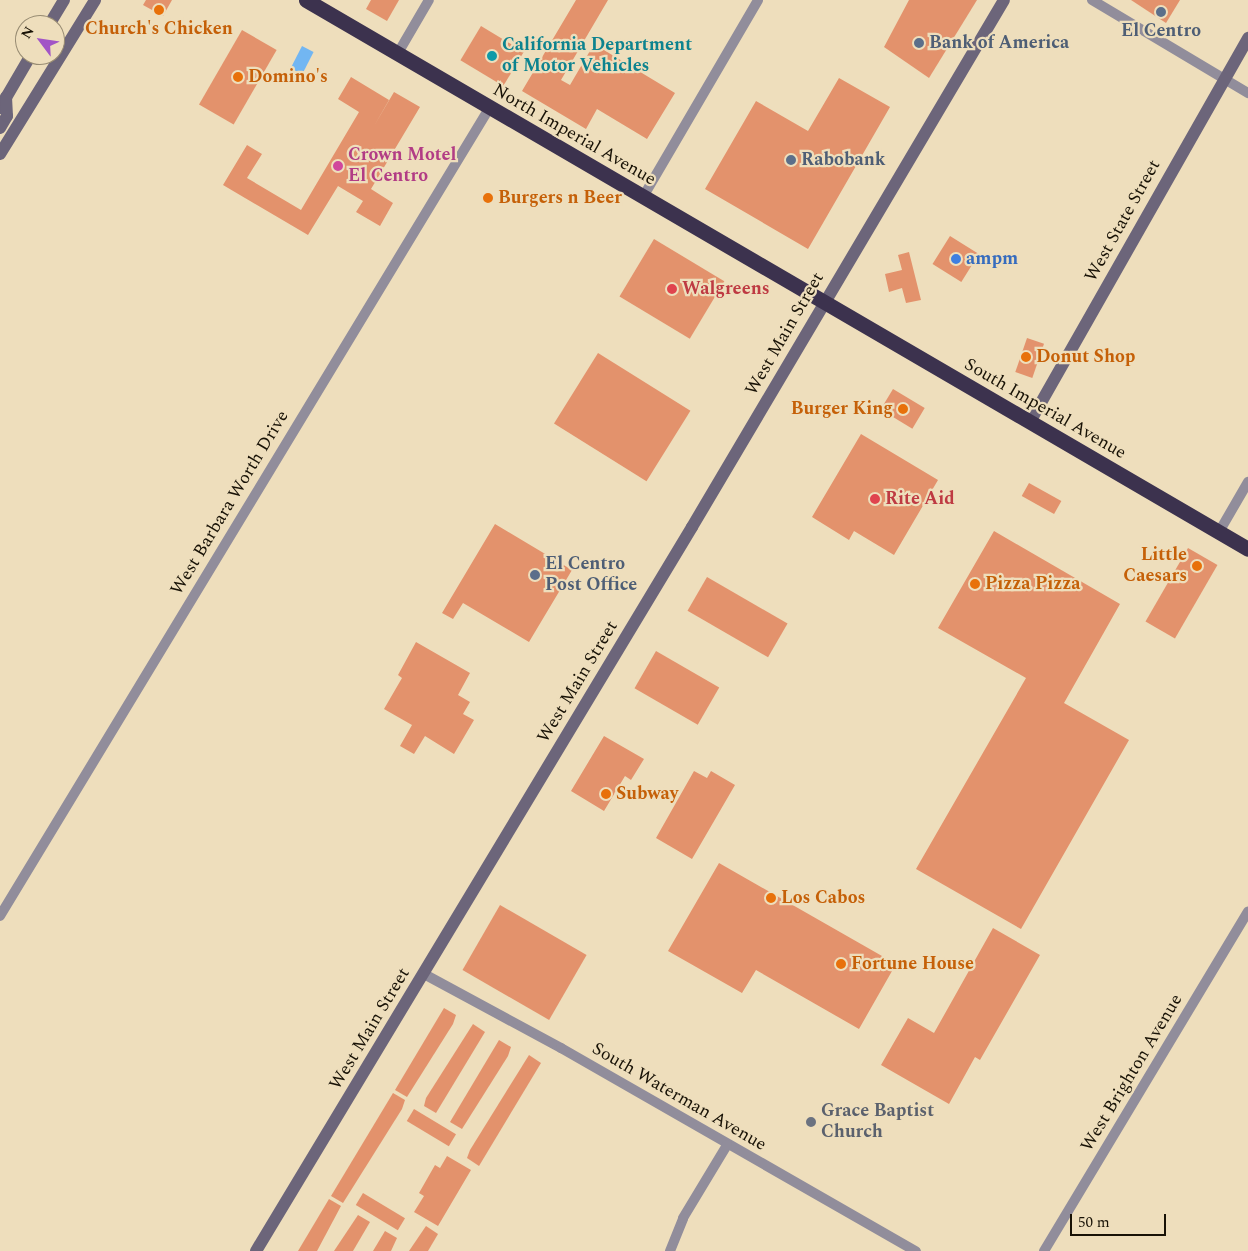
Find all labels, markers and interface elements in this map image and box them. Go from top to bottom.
marker: Church's Chicken [153,4,165,16]
marker: El Centro [1155,6,1167,18]
north arrow [15,15,65,65]
place label: Church's Chicken [85,18,233,40]
place label: El Centro [1121,20,1201,42]
text: N [16,22,40,43]
place label: Bank of America [929,32,1069,54]
place label: California Department of Motor Vehicles [502,35,692,78]
marker: Bank of America [913,37,925,49]
marker: California Department of Motor Vehicles [486,50,498,62]
place label: Domino's [248,66,328,88]
marker: Domino's [232,71,244,83]
street label: North Imperial Avenue [489,79,659,191]
place label: Crown Motel El Centro [348,145,456,188]
place label: Rabobank [801,149,886,171]
marker: Rabobank [785,154,797,166]
street label: West State Street [1081,156,1165,286]
marker: Crown Motel El Centro [332,160,344,172]
place label: Burgers n Beer [498,187,622,209]
marker: Burgers n Beer [482,192,494,204]
place label: ampm [966,248,1018,270]
marker: ampm [950,253,962,265]
street label: West Main Street [741,269,829,399]
place label: Walgreens [682,278,770,300]
marker: Walgreens [666,283,678,295]
place label: Donut Shop [1036,346,1135,368]
marker: Donut Shop [1020,351,1032,363]
street label: South Imperial Avenue [960,354,1130,464]
place label: Burger King [791,398,893,420]
marker: Burger King [897,403,909,415]
street label: West Barbara Worth Drive [166,407,294,599]
place label: Rite Aid [885,488,955,510]
marker: Rite Aid [869,493,881,505]
place label: Little Caesars [1123,545,1187,588]
place label: El Centro Post Office [545,554,637,596]
marker: Little Caesars [1191,560,1203,572]
marker: El Centro Post Office [529,569,541,581]
place label: Pizza Pizza [985,573,1081,595]
marker: Pizza Pizza [969,578,981,590]
street label: West Main Street [533,617,623,747]
place label: Subway [616,783,678,805]
marker: Subway [600,788,612,800]
place label: Los Cabos [781,887,865,909]
marker: Los Cabos [765,892,777,904]
place label: Fortune House [851,953,974,975]
marker: Fortune House [835,958,847,970]
street label: West Main Street [325,964,415,1094]
street label: West Brighton Avenue [1076,990,1188,1156]
street label: South Waterman Avenue [588,1038,770,1156]
place label: Grace Baptist Church [821,1101,934,1144]
marker: Grace Baptist Church [805,1116,817,1128]
scale bar [1073,1204,1169,1236]
text: 50 m [1078,1211,1110,1234]

